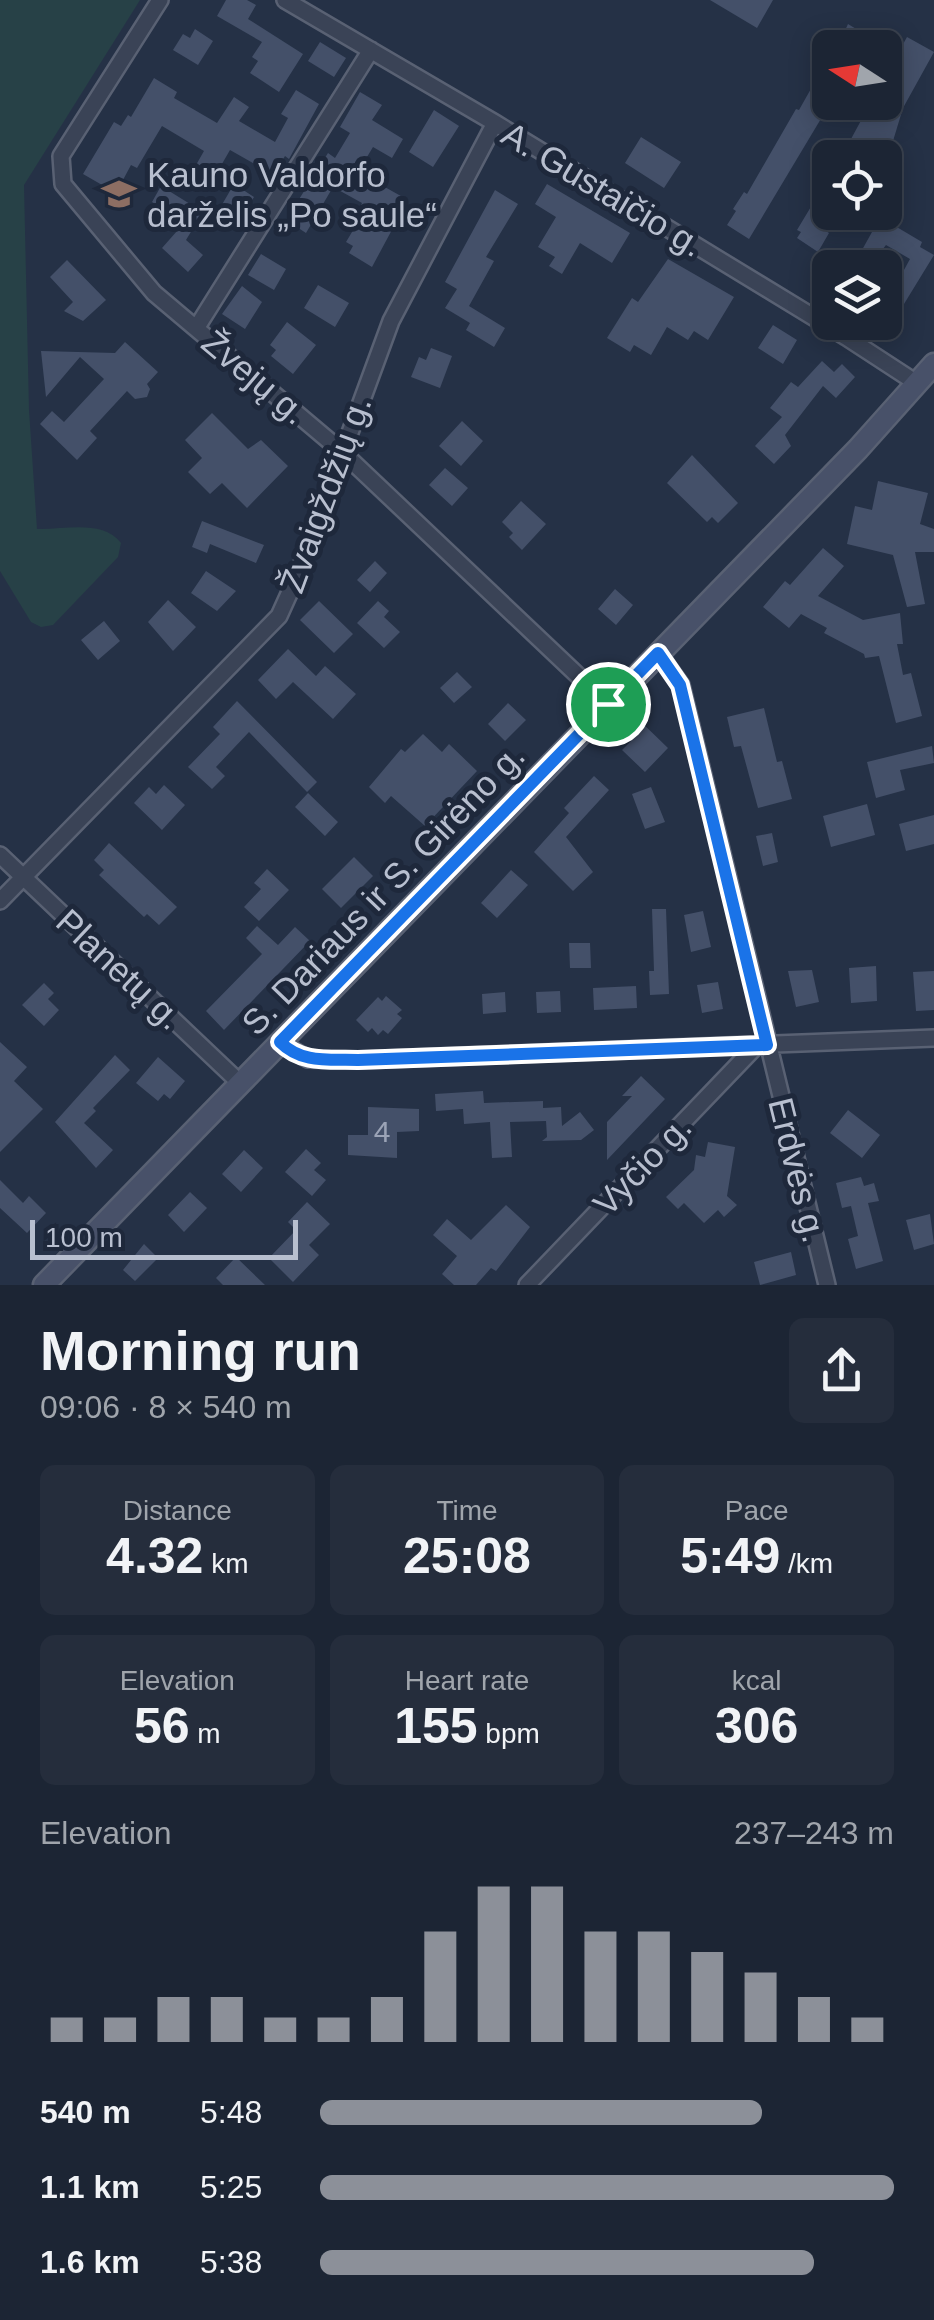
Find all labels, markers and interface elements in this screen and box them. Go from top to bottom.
north arrow [812,30,902,120]
map controls [812,30,902,340]
street label: A. Gustaičio g. [495,114,711,264]
button: locate [812,140,902,230]
place label: Kauno Valdorfo darželis „Po saule“ [147,155,437,234]
school or university icon: Kauno Valdorfo darželis „Po saule“ [100,175,138,213]
button: layers [812,250,902,340]
street label: Žvejų g. [195,322,315,432]
street label: Žvaigždžių g. [271,390,379,598]
pin [566,662,651,747]
icon: arrive [581,677,636,732]
street label: S. Dariaus ir S. Girėno g. [234,736,532,1042]
street label: Planetų g. [49,901,191,1037]
street label: Erdvės g. [761,1094,835,1246]
street label: Vyčio g. [585,1107,699,1223]
house number: 4 [374,1115,390,1148]
scale bar [30,1215,298,1260]
text: 100 m [45,1222,123,1253]
button: share [789,1318,894,1423]
text: Morning run [40,1320,361,1382]
text: 09:06 · 8 × 540 m [40,1389,292,1425]
text: Distance [123,1495,232,1526]
text: Time [436,1495,498,1526]
text: Pace [725,1495,789,1526]
text: 4.32 [106,1528,203,1584]
text: 25:08 [403,1528,531,1584]
text: 5:49 [680,1528,780,1584]
text: km [203,1548,249,1579]
text: /km [780,1548,833,1579]
text: Elevation [120,1665,235,1696]
text: Heart rate [405,1665,529,1696]
text: kcal [732,1665,782,1696]
text: 56 [134,1698,190,1754]
text: 155 [394,1698,478,1754]
text: 306 [715,1698,798,1754]
text: m [190,1718,221,1749]
text: bpm [478,1718,540,1749]
text: Elevation [40,1815,172,1851]
text: 237–243 m [734,1815,894,1851]
text: 540 m [40,2094,131,2130]
text: 5:48 [200,2094,262,2130]
text: 1.1 km [40,2169,140,2205]
text: 5:25 [200,2169,262,2205]
text: 1.6 km [40,2244,140,2280]
text: 5:38 [200,2244,262,2280]

